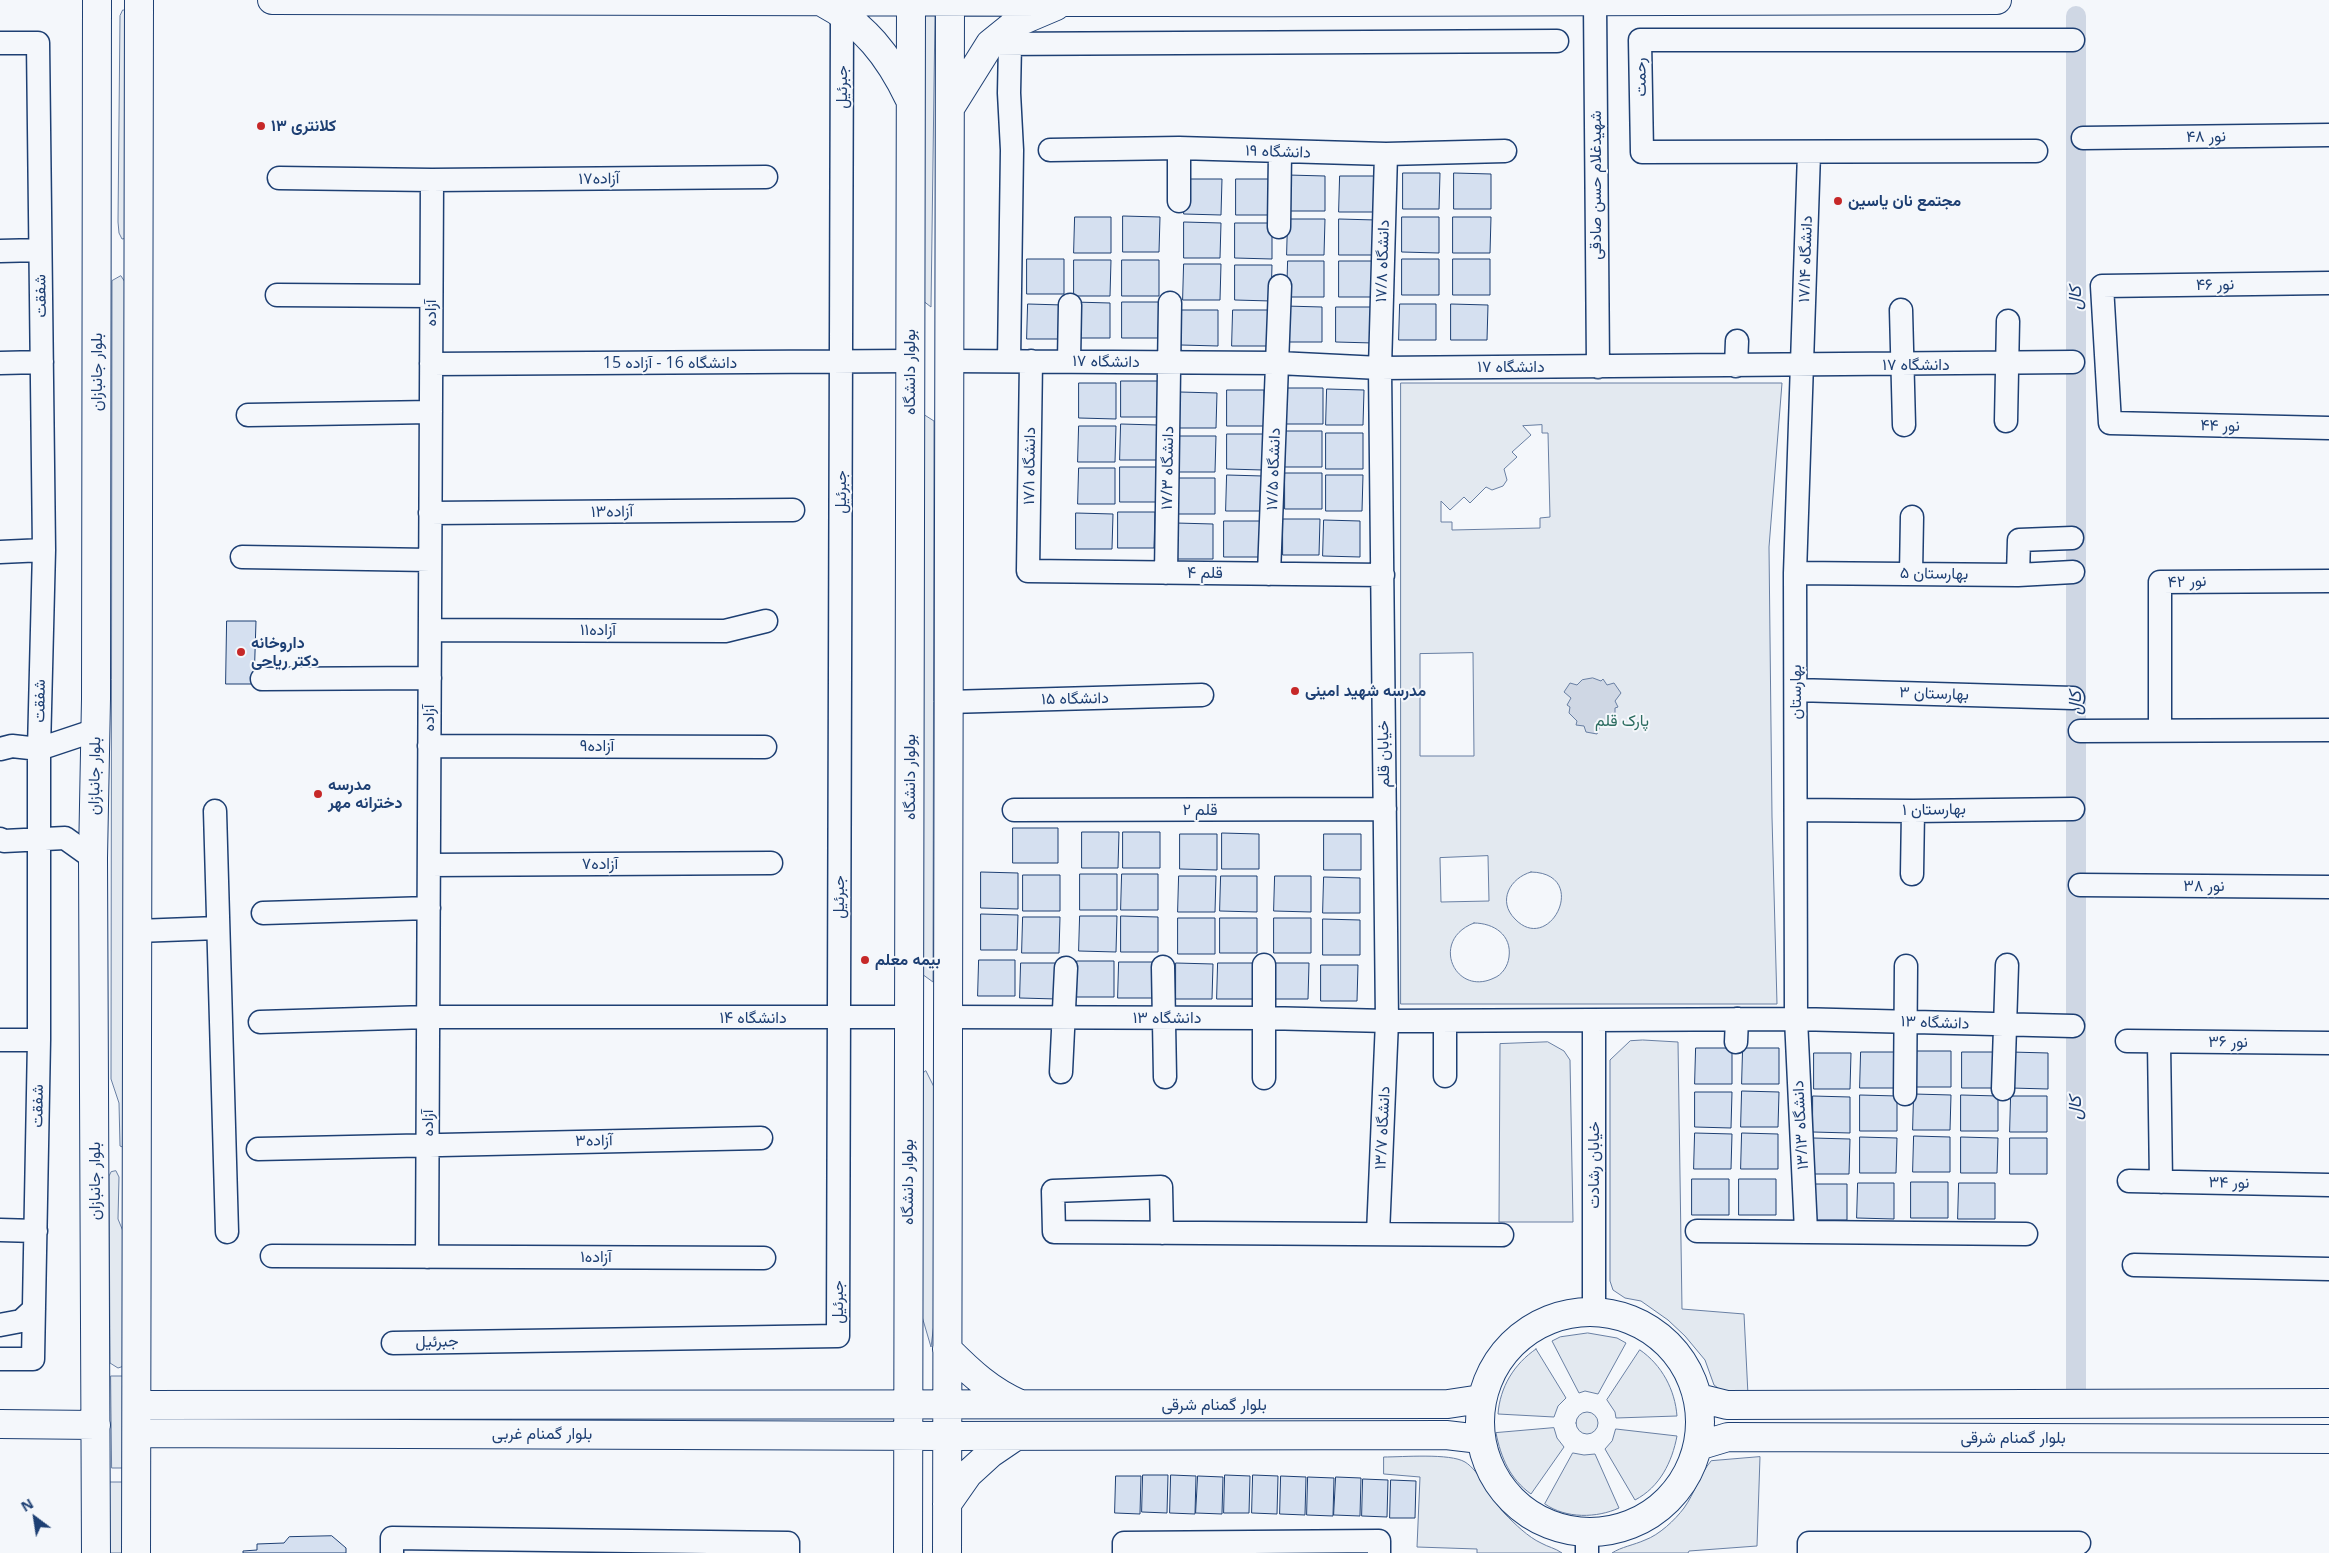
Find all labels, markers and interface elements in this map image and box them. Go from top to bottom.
street label: رحمت [1631,57,1651,97]
street label: جبرئیل [832,65,852,109]
street label: شهیدغلام حسن صادقی [1586,110,1606,260]
place label: کلانتری ۱۳ [271,116,336,136]
marker: کلانتری ۱۳ [255,120,267,132]
street label: نور ۴۸ [2186,127,2226,147]
street label: دانشگاه ۱۹ [1245,141,1311,163]
street label: آزاده۱۷ [578,169,620,189]
place label: مجتمع نان یاسین [1848,191,1961,211]
marker: مجتمع نان یاسین [1832,195,1844,207]
street label: دانشگاه ۱۷/۱۴ [1795,215,1817,303]
street label: دانشگاه ۱۷/۸ [1372,219,1394,303]
street label: شفقت [31,274,51,318]
street label: نور ۴۶ [2196,275,2234,295]
water label: کال [2065,286,2087,310]
street label: آزاده [421,300,441,326]
street label: بولوار دانشگاه [900,329,920,415]
street label: بلوار جانبازان [87,333,107,411]
street label: دانشگاه ۱۷ [1072,352,1140,372]
street label: دانشگاه 16 - آزاده 15 [603,353,737,373]
street label: دانشگاه ۱۷ [1882,355,1950,375]
street label: دانشگاه ۱۷ [1477,357,1545,377]
street label: نور ۴۴ [2200,416,2240,436]
street label: دانشگاه ۱۷/۳ [1158,426,1178,510]
street label: دانشگاه ۱۷/۱ [1020,427,1040,505]
street label: دانشگاه ۱۷/۵ [1263,427,1285,511]
street label: جبرئیل [831,470,851,514]
street label: آزاده۱۳ [591,502,633,522]
street label: قلم ۴ [1187,563,1223,583]
street label: بهارستان ۵ [1900,564,1968,584]
street label: نور ۴۲ [2167,572,2207,592]
street label: آزاده۱۱ [580,620,616,640]
place label: داروخانه دکتر ریاحی [251,633,319,671]
marker: داروخانه دکتر ریاحی [235,646,247,658]
street label: بهارستان [1786,665,1806,719]
street label: شفقت [30,679,50,723]
place label: مدرسه شهید امینی [1305,681,1426,701]
street label: بهارستان ۳ [1899,683,1969,705]
marker: مدرسه شهید امینی [1289,685,1301,697]
street label: دانشگاه ۱۵ [1041,689,1109,709]
water label: کال [2065,691,2087,715]
street label: آزاده [419,705,439,731]
park label: پارک قلم [1595,711,1649,731]
street label: خیابان قلم [1374,720,1394,788]
street label: بولوار دانشگاه [900,734,920,820]
street label: آزاده۹ [580,736,614,756]
street label: بلوار جانبازان [85,737,105,815]
place label: مدرسه دخترانه مهر [328,775,402,813]
marker: مدرسه دخترانه مهر [312,788,324,800]
street label: قلم ۲ [1182,800,1218,820]
street label: بهارستان ۱ [1902,800,1966,820]
street label: آزاده۷ [582,854,618,874]
street label: جبرئیل [829,875,849,919]
street label: نور ۳۸ [2183,876,2225,896]
place label: بیمه معلم [875,950,941,970]
marker: بیمه معلم [859,954,871,966]
street label: دانشگاه ۱۴ [719,1008,787,1028]
street label: دانشگاه ۱۳ [1133,1008,1201,1028]
street label: دانشگاه ۱۳ [1900,1012,1970,1034]
street label: نور ۳۶ [2208,1032,2248,1052]
street label: دانشگاه ۱۳/۱۳ [1789,1080,1813,1170]
street label: شفقت [28,1084,48,1128]
street label: دانشگاه ۱۳/۷ [1371,1086,1395,1170]
water label: کال [2065,1096,2087,1120]
street label: آزاده [418,1110,438,1136]
street label: خیابان رشادت [1584,1121,1604,1209]
street label: آزاده۳ [575,1131,613,1151]
street label: بولوار دانشگاه [898,1139,918,1225]
street label: بلوار جانبازان [85,1142,105,1220]
street label: نور ۳۴ [2208,1173,2250,1193]
street label: آزاده۱ [580,1247,612,1267]
street label: جبرئیل [828,1280,848,1324]
street label: جبرئیل [415,1332,459,1352]
street label: بلوار گمنام شرقی [1161,1395,1267,1415]
street label: بلوار گمنام غربی [492,1424,592,1444]
street label: بلوار گمنام شرقی [1960,1428,2066,1448]
north arrow [10,1493,60,1543]
text: N [17,1494,37,1516]

